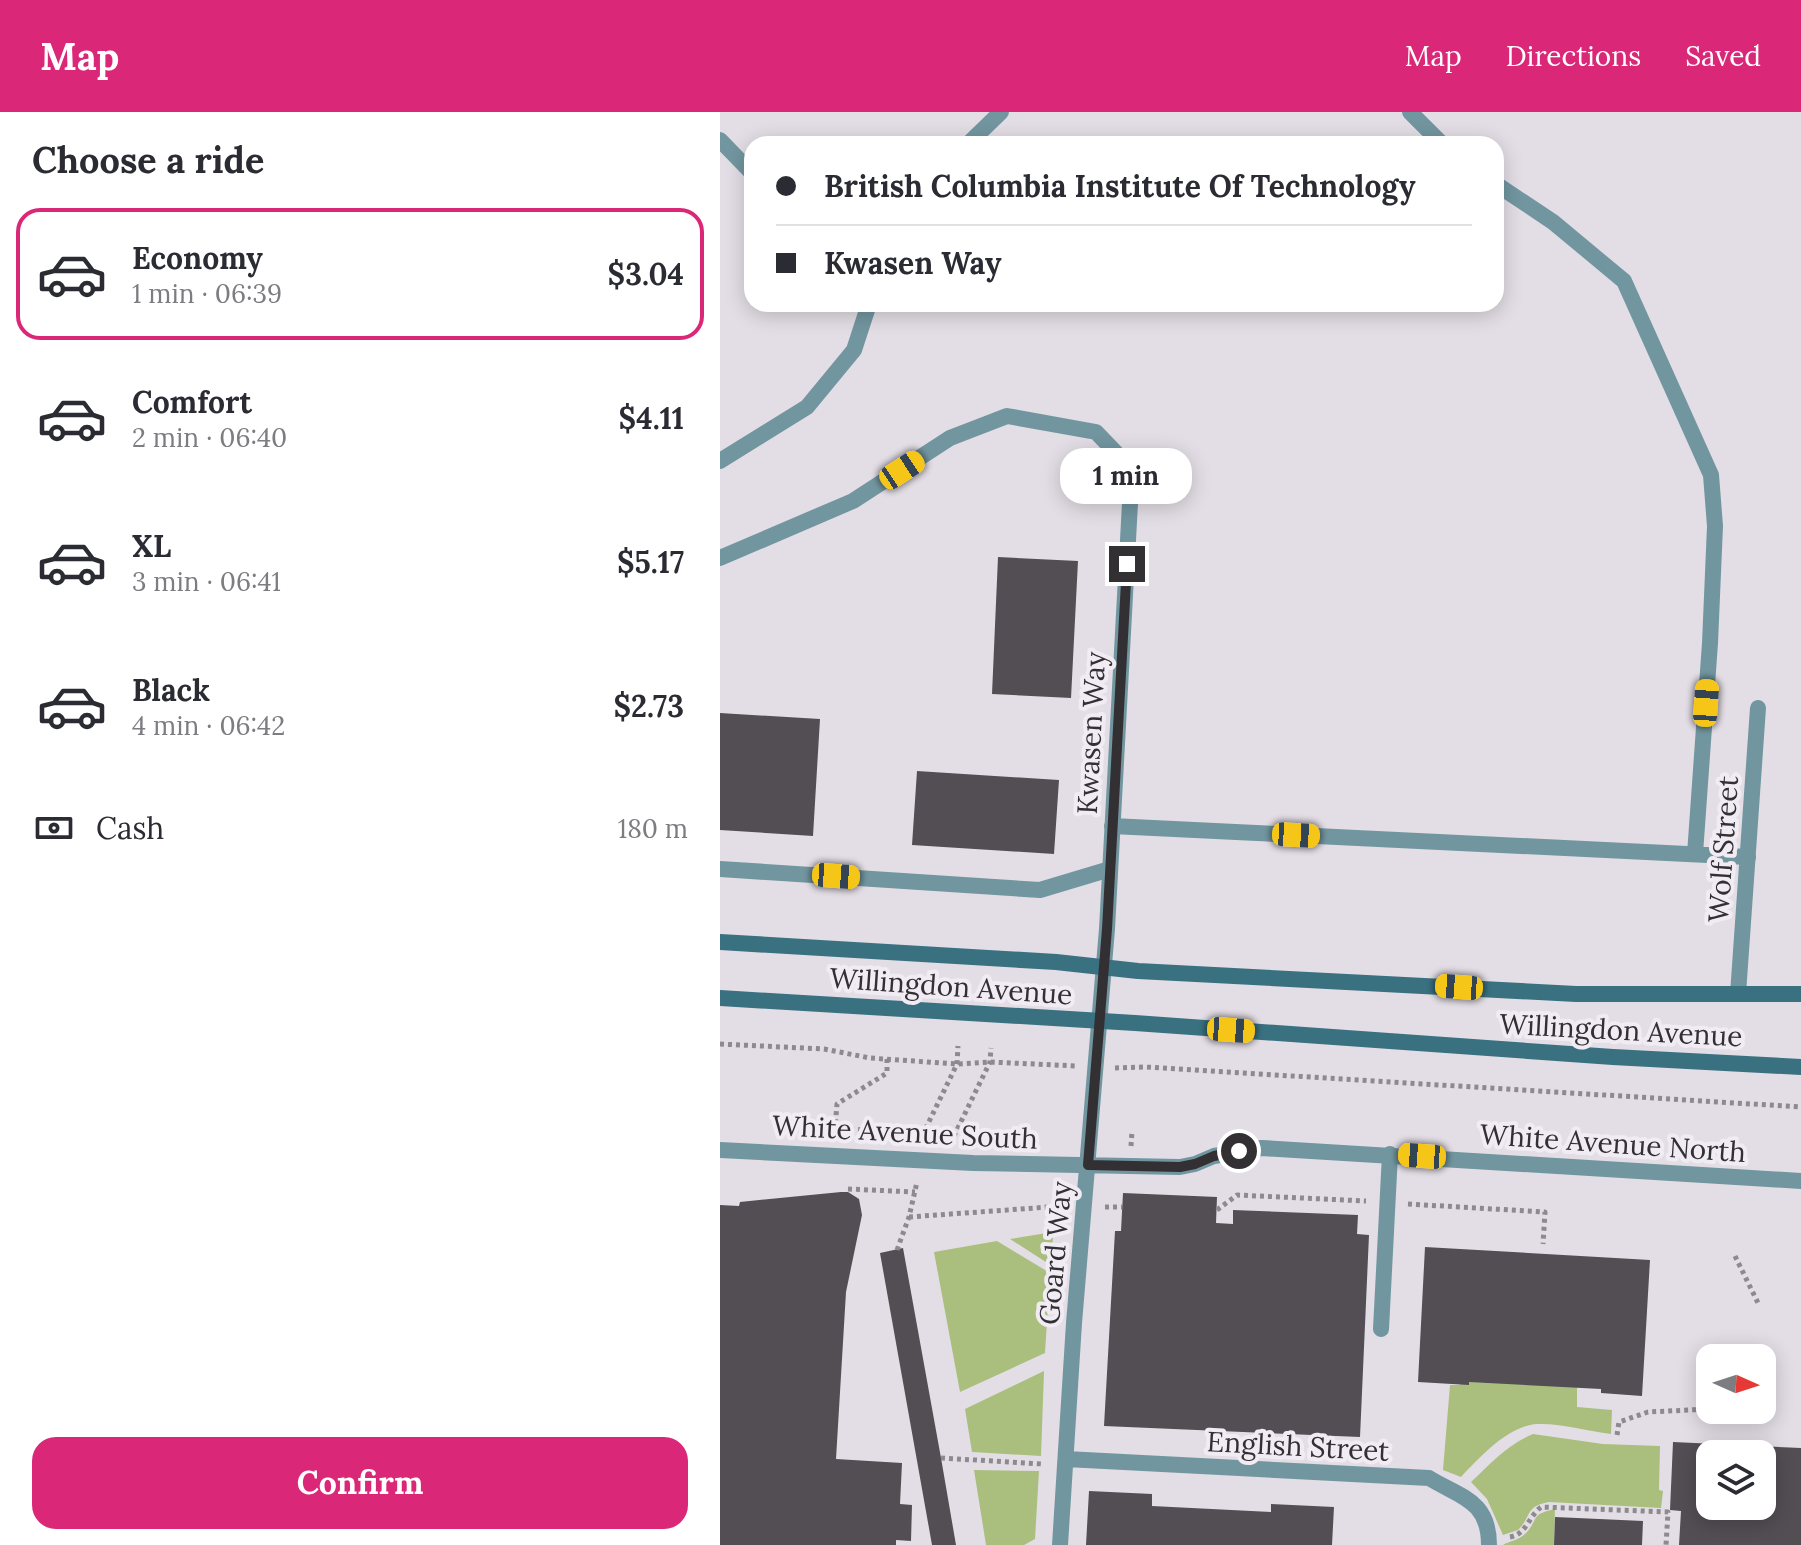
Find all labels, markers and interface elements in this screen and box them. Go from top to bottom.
text: Map [40,32,119,80]
text: Map [1405,38,1462,74]
text: Directions [1506,38,1641,74]
text: Saved [1685,38,1761,74]
text: Choose a ride [32,137,264,183]
text: British Columbia Institute Of Technology [824,167,1416,205]
icon: car [36,238,108,310]
text: Economy [132,239,263,277]
text: Kwasen Way [824,244,1001,282]
text: $3.04 [608,255,684,293]
text: 1 min · 06:39 [132,277,282,310]
icon: car [36,382,108,454]
text: Comfort [132,383,252,421]
text: $4.11 [619,399,684,437]
text: 2 min · 06:40 [132,421,287,454]
car [875,447,929,493]
callout: 1 min [1061,448,1193,504]
text: 1 min [1093,459,1159,492]
icon: car [36,526,108,598]
text: XL [132,527,171,565]
text: $5.17 [617,543,684,581]
route end [1109,546,1145,582]
text: 3 min · 06:41 [132,565,281,598]
street label: Kwasen Way [1069,651,1113,815]
icon: car [36,670,108,742]
text: Black [132,671,210,709]
car [1692,678,1720,728]
text: $2.73 [613,687,684,725]
text: 4 min · 06:42 [132,709,285,742]
street label: Wolf Street [1700,774,1746,924]
icon: cash [32,806,76,850]
text: Cash [96,809,164,847]
text: 180 m [618,812,688,845]
car [1271,822,1321,848]
car [811,862,861,890]
street label: Willingdon Avenue [828,960,1074,1012]
car [1434,973,1484,1001]
street label: Willingdon Avenue [1499,1006,1743,1054]
car [1206,1016,1256,1044]
street label: White Avenue South [771,1107,1039,1157]
street label: White Avenue North [1479,1116,1747,1170]
route start [1221,1133,1257,1169]
car [1397,1142,1447,1170]
street label: Goard Way [1031,1180,1079,1326]
north arrow [1696,1344,1776,1424]
map controls [1696,1344,1776,1520]
street label: English Street [1206,1423,1390,1469]
button: Confirm [32,1437,688,1529]
button: layers [1696,1440,1776,1520]

